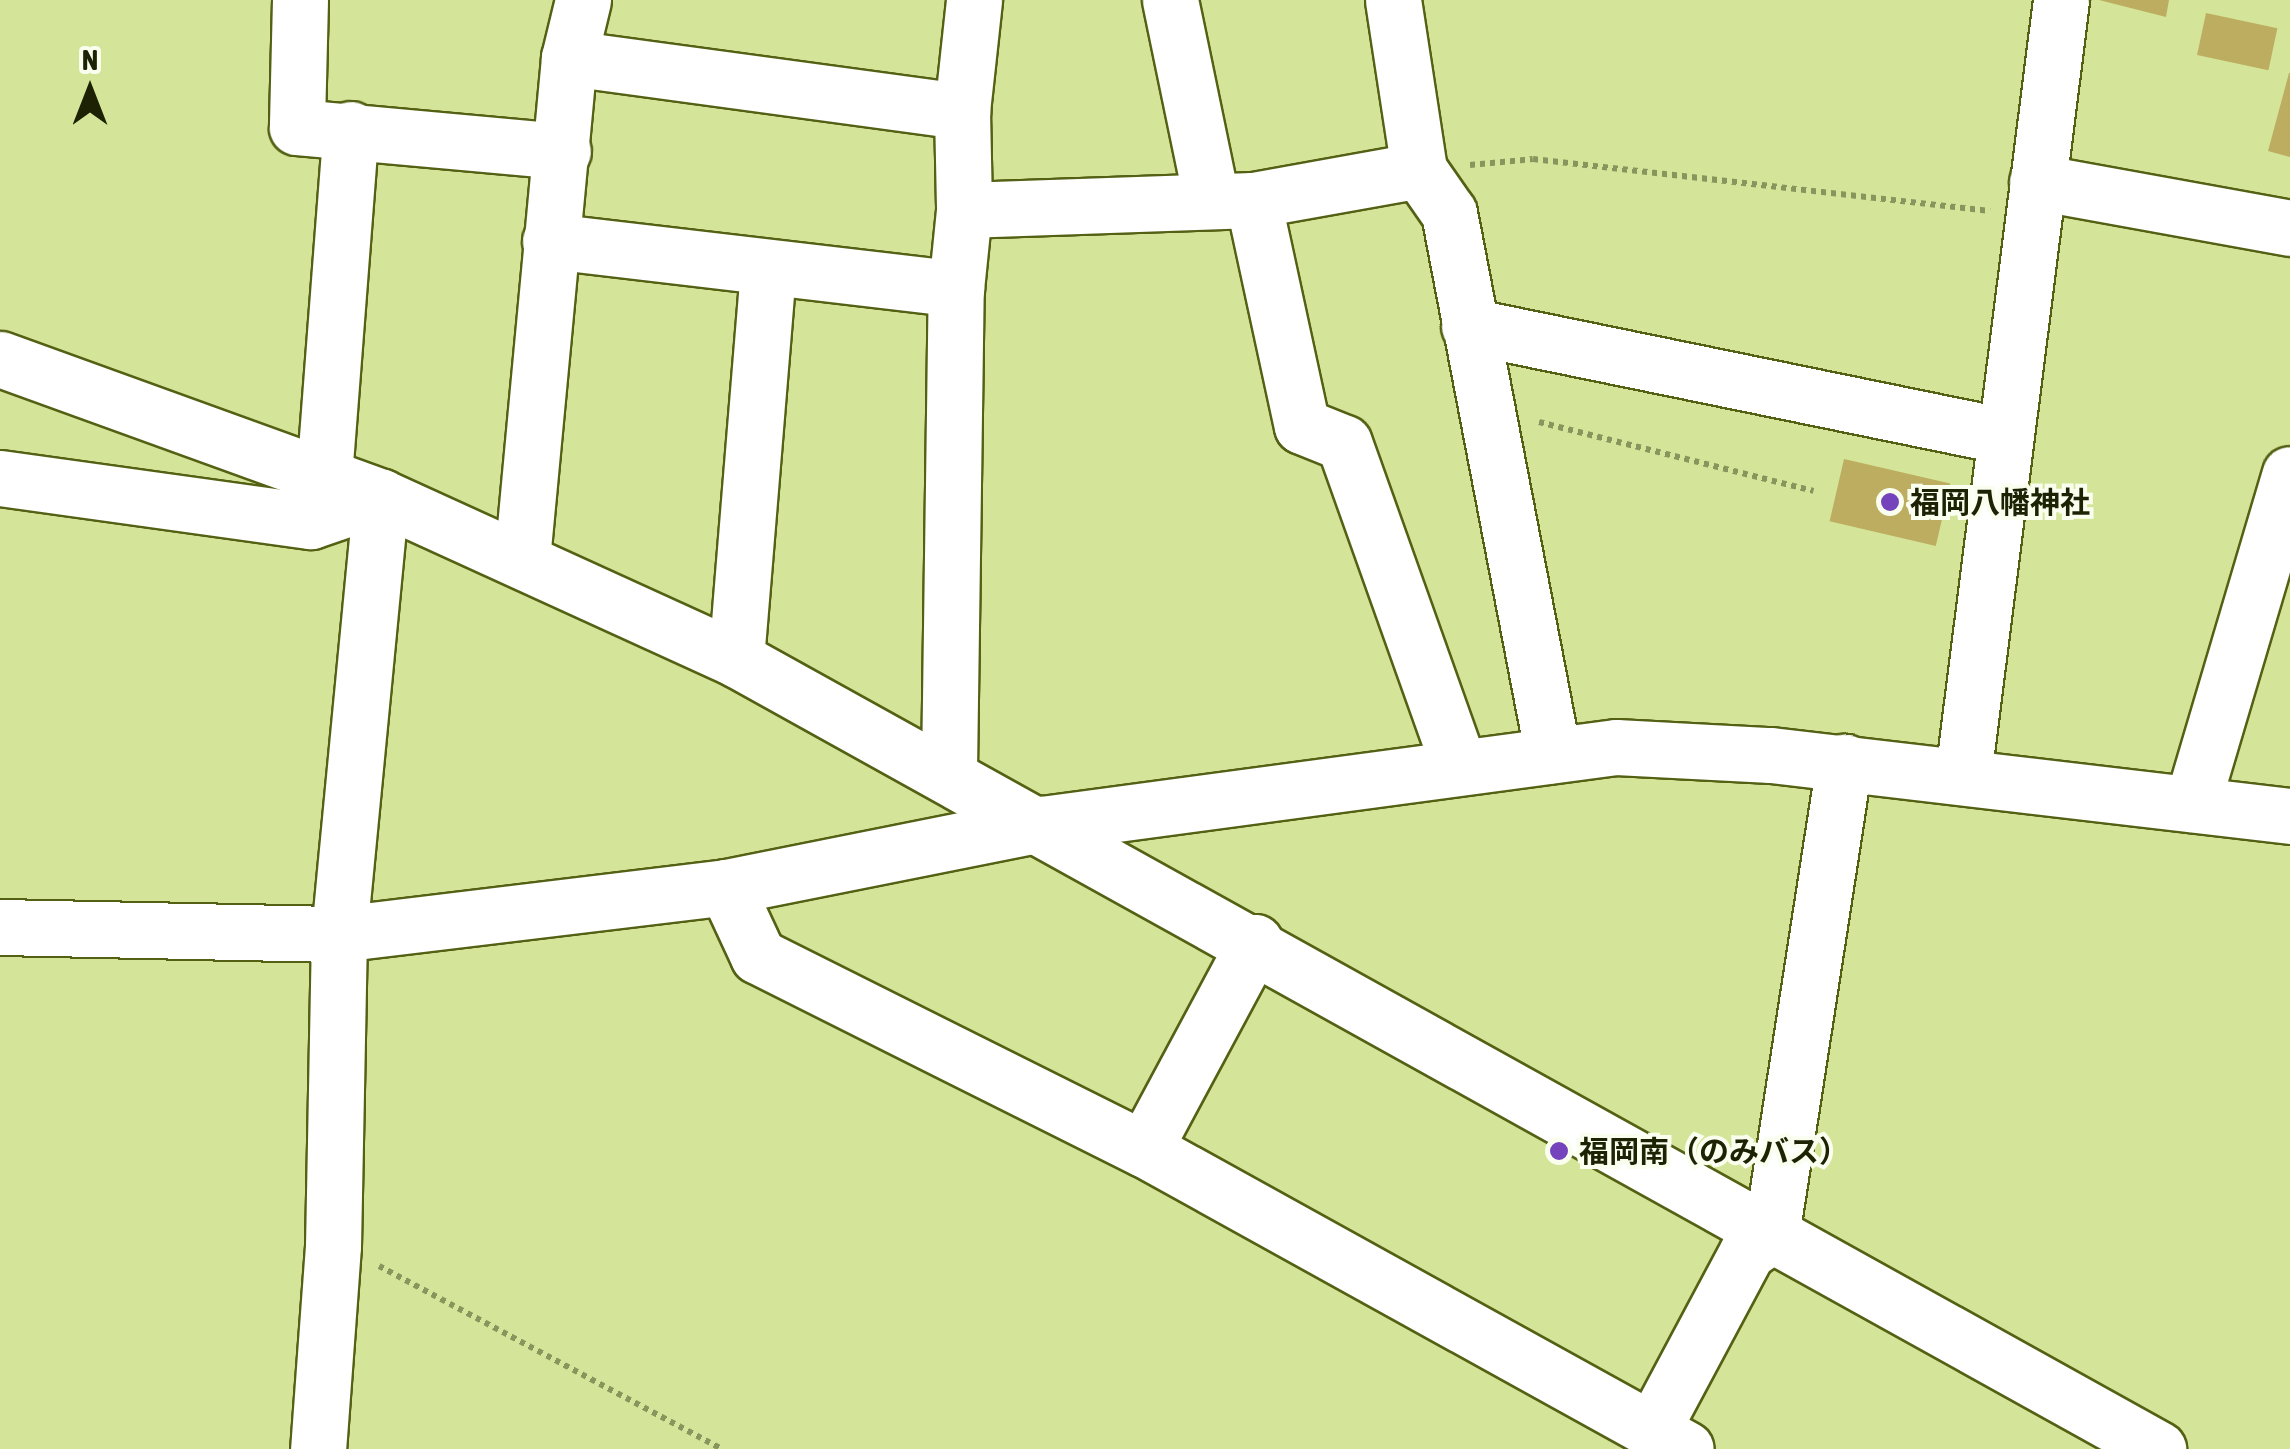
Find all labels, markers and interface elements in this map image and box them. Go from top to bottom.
north arrow [40,40,140,140]
text: N [82,44,98,76]
place label: 福岡八幡神社 [1910,484,2090,520]
marker: 福岡八幡神社 [1879,491,1901,513]
place label: 福岡南（のみバス） [1579,1133,1849,1169]
marker: 福岡南（のみバス） [1548,1140,1570,1162]

